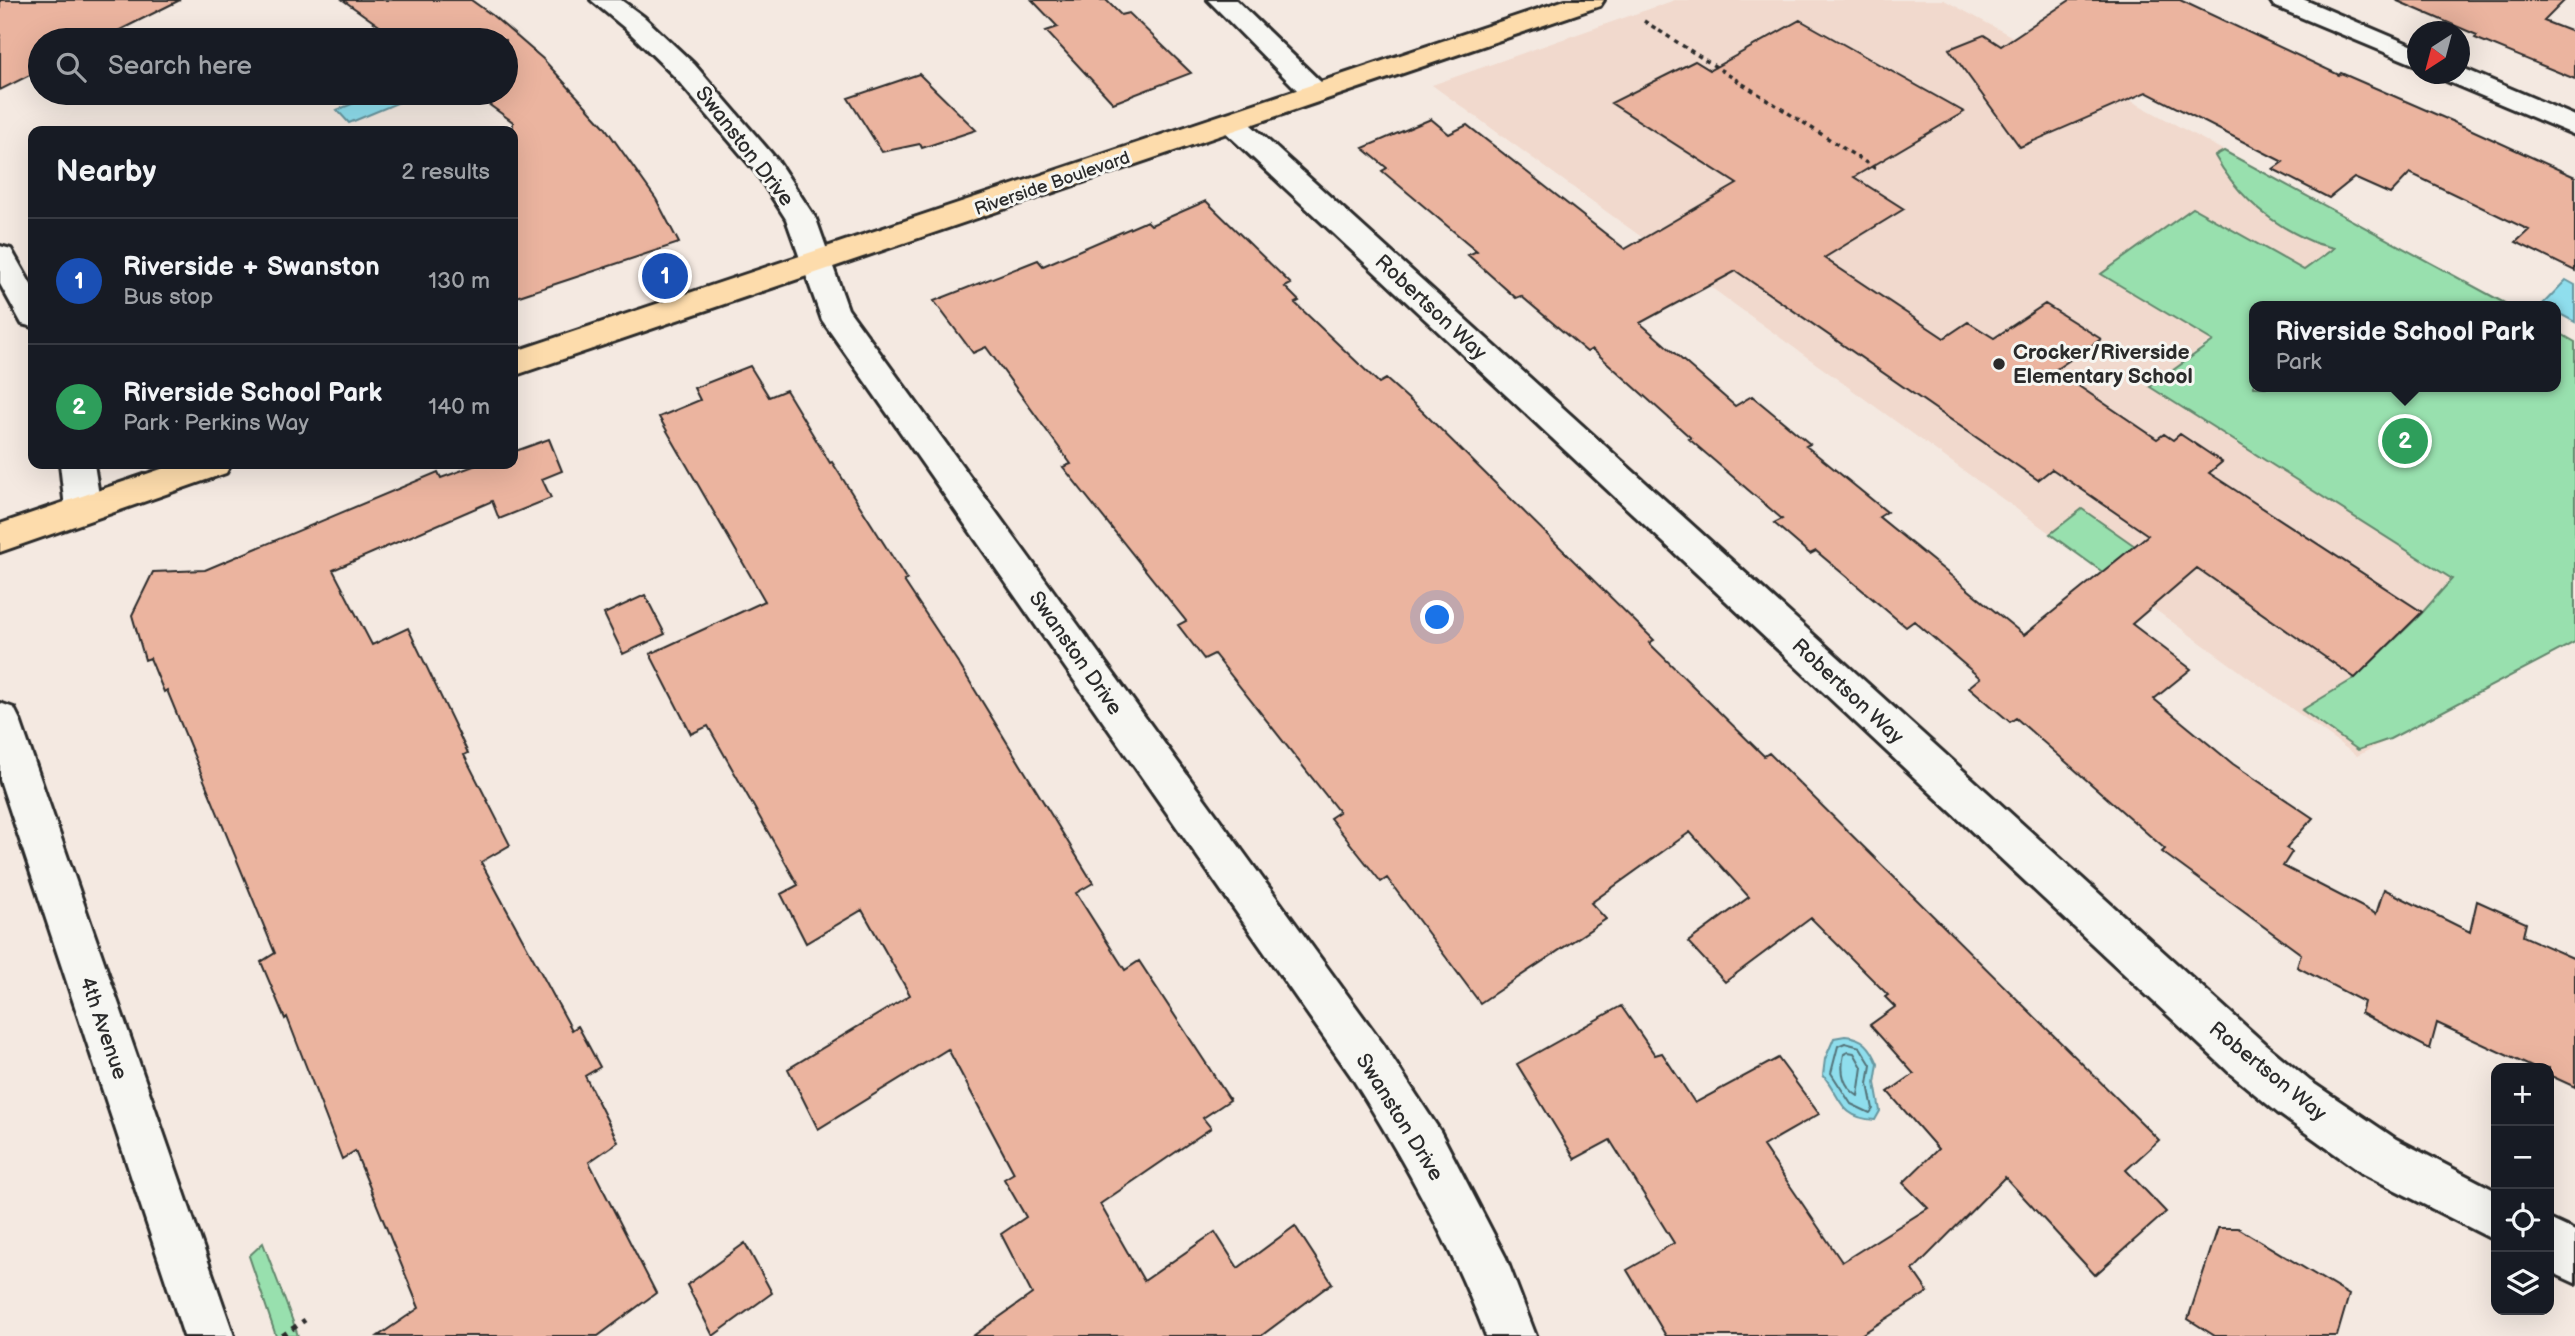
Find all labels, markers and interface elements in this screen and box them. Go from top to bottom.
north arrow [2407,21,2470,84]
search box [28,28,518,105]
icon: search [52,48,90,86]
text: Search here [108,51,252,82]
street label: Swanston Drive [690,81,799,211]
street label: Riverside Boulevard [972,147,1133,220]
text: Nearby [56,154,156,190]
text: 2 results [401,158,490,186]
street label: Robertson Way [1370,249,1492,366]
pin: 1 [642,250,688,302]
text: Riverside + Swanston [123,252,380,283]
text: 1 [74,267,84,295]
text: 130 m [428,267,490,295]
text: Bus stop [123,283,213,311]
popup [2249,301,2561,392]
text: Riverside School Park [2275,317,2535,348]
place label: Crocker/Riverside Elementary School [2013,340,2193,389]
text: Park [2275,348,2322,376]
marker: Crocker/Riverside Elementary School [1991,356,2007,372]
text: Riverside School Park [123,378,382,409]
text: 2 [72,393,86,421]
text: 140 m [428,393,490,421]
text: Park · Perkins Way [123,409,309,437]
pin: 2 [2382,415,2428,467]
street label: Swanston Drive [1024,587,1128,720]
your location [1420,600,1454,634]
street label: Robertson Way [1787,633,1909,750]
street label: 4th Avenue [74,974,133,1083]
street label: Robertson Way [2204,1017,2332,1127]
street label: Swanston Drive [1350,1049,1449,1186]
map controls [2491,1063,2554,1315]
button: + [2491,1063,2554,1126]
button: − [2491,1126,2554,1189]
button: locate [2491,1189,2554,1252]
button: layers [2491,1252,2554,1315]

